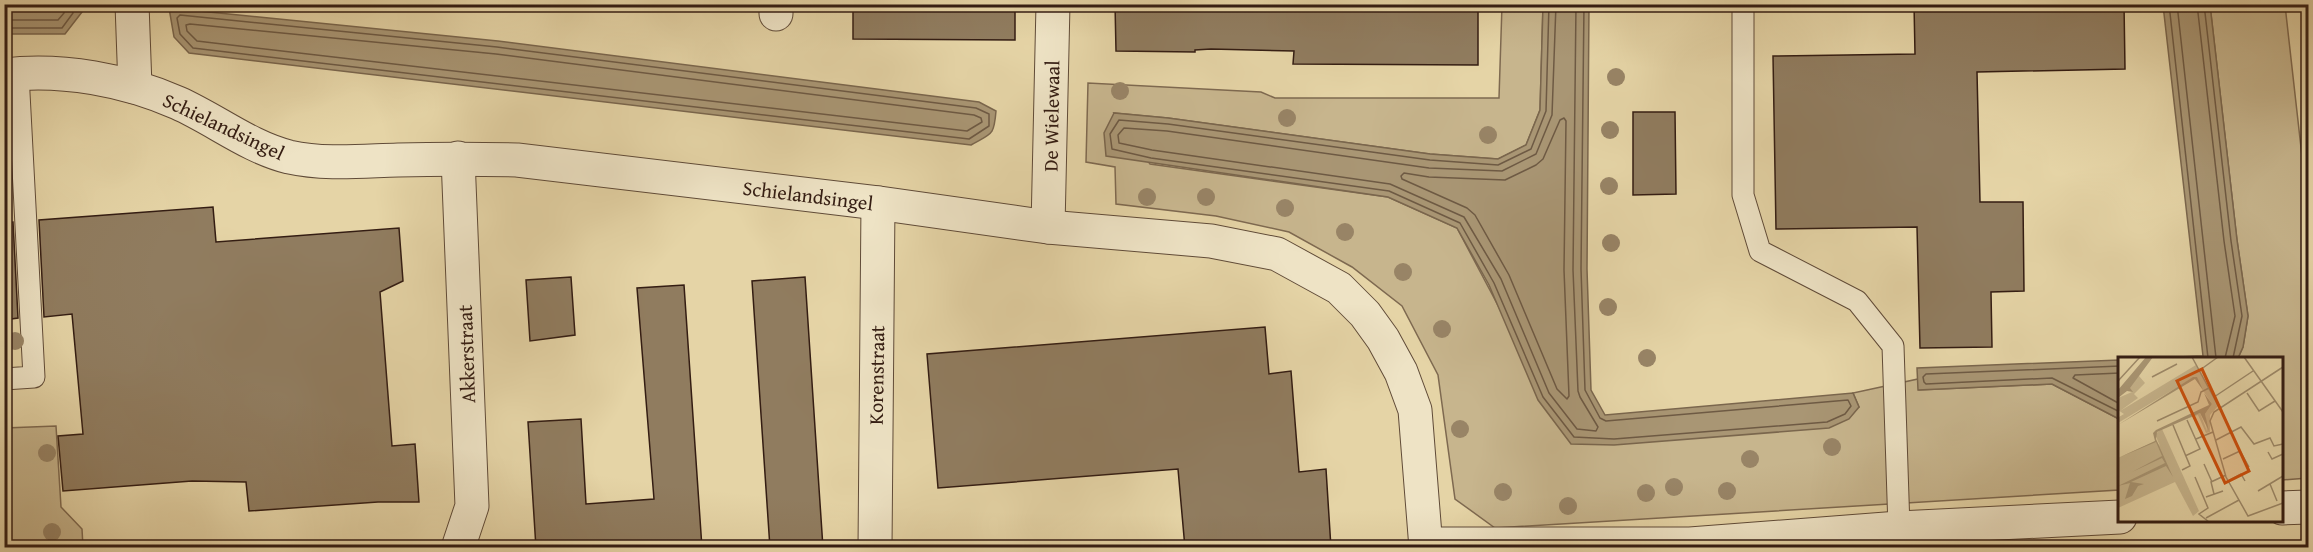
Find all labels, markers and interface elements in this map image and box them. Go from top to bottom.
street label: De Wielewaal [1036,60,1066,172]
street label: Schielandsingel [158,85,290,167]
street label: Schielandsingel [741,173,875,217]
street label: Akkerstraat [450,304,482,404]
street label: Korenstraat [861,325,891,425]
inset map [2118,357,2283,522]

